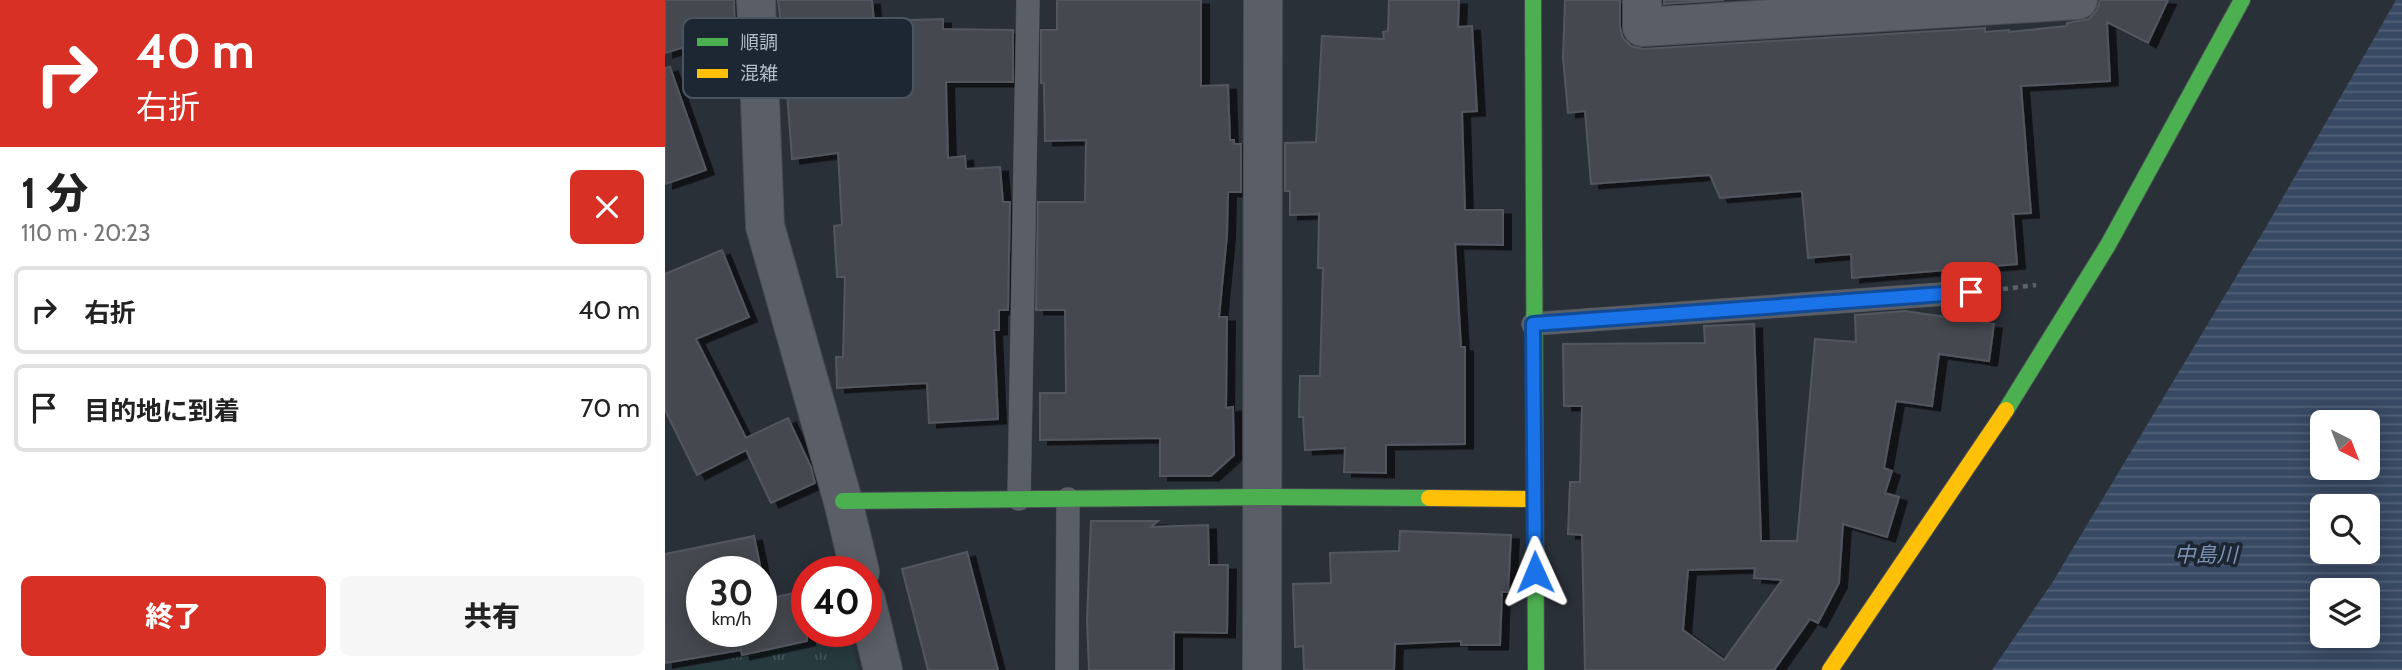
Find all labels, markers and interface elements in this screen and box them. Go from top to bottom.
legend [683,18,913,98]
text: 40 m [136,21,255,80]
icon: right [21,28,112,119]
text: 順調 [740,31,778,54]
text: 混雑 [740,62,778,85]
text: 右折 [136,87,200,126]
text: 1 分 [21,167,88,219]
button: close [570,170,644,244]
text: 110 m · 20:23 [21,219,151,247]
pin [1941,262,2001,322]
icon: arrive [1952,273,1990,311]
icon: right [25,291,63,329]
text: 40 m [578,294,640,326]
text: 右折 [84,297,136,329]
icon: arrive [25,389,63,427]
text: 70 m [580,392,640,424]
text: 目的地に到着 [84,395,240,427]
north arrow [2310,410,2380,480]
map controls [2310,410,2380,648]
button: search [2310,494,2380,564]
position arrow [1498,535,1572,609]
water label: 中島川 [2175,542,2239,567]
speed limit sign: 40 [791,556,882,647]
text: 30 [710,571,753,614]
button: 終了 [21,576,326,656]
button: 共有 [340,576,644,656]
button: layers [2310,578,2380,648]
text: km/h [712,608,751,630]

